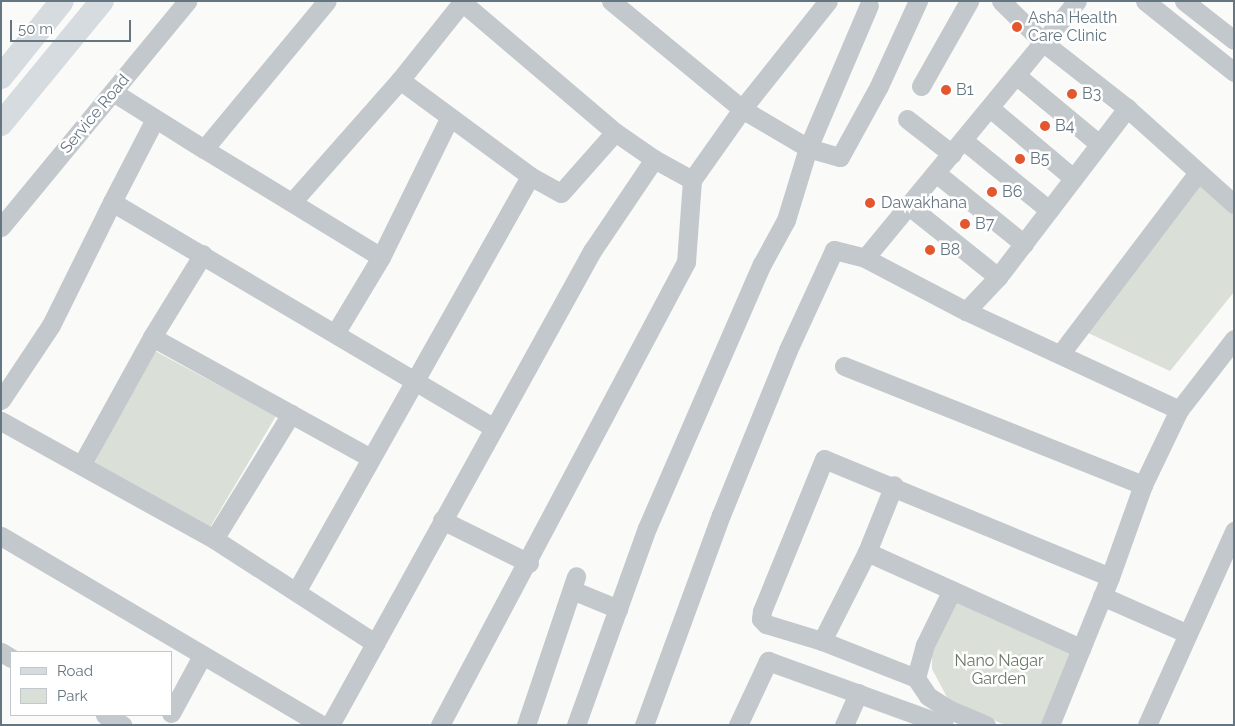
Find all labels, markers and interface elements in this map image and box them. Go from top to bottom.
place label: Asha Health Care Clinic [1028,8,1117,46]
scale bar [12,10,134,42]
text: 50 m [18,20,53,38]
marker: Asha Health Care Clinic [1010,20,1024,34]
street label: Service Road [56,71,134,157]
place label: B1 [956,80,974,100]
marker: B1 [940,84,952,96]
place label: B3 [1082,84,1101,104]
marker: B3 [1066,88,1078,100]
place label: B4 [1055,116,1074,136]
marker: B4 [1039,120,1051,132]
place label: B5 [1030,149,1049,169]
marker: B5 [1014,153,1026,165]
place label: B6 [1002,182,1022,202]
marker: B6 [986,186,998,198]
place label: Dawakhana [881,193,967,213]
marker: Dawakhana [863,196,877,210]
place label: B7 [975,214,994,234]
marker: B7 [959,218,971,230]
place label: B8 [940,240,960,260]
marker: B8 [924,244,936,256]
legend [10,651,172,716]
park label: Nano Nagar Garden [954,651,1044,689]
text: Road [57,662,93,680]
text: Park [57,687,88,705]

